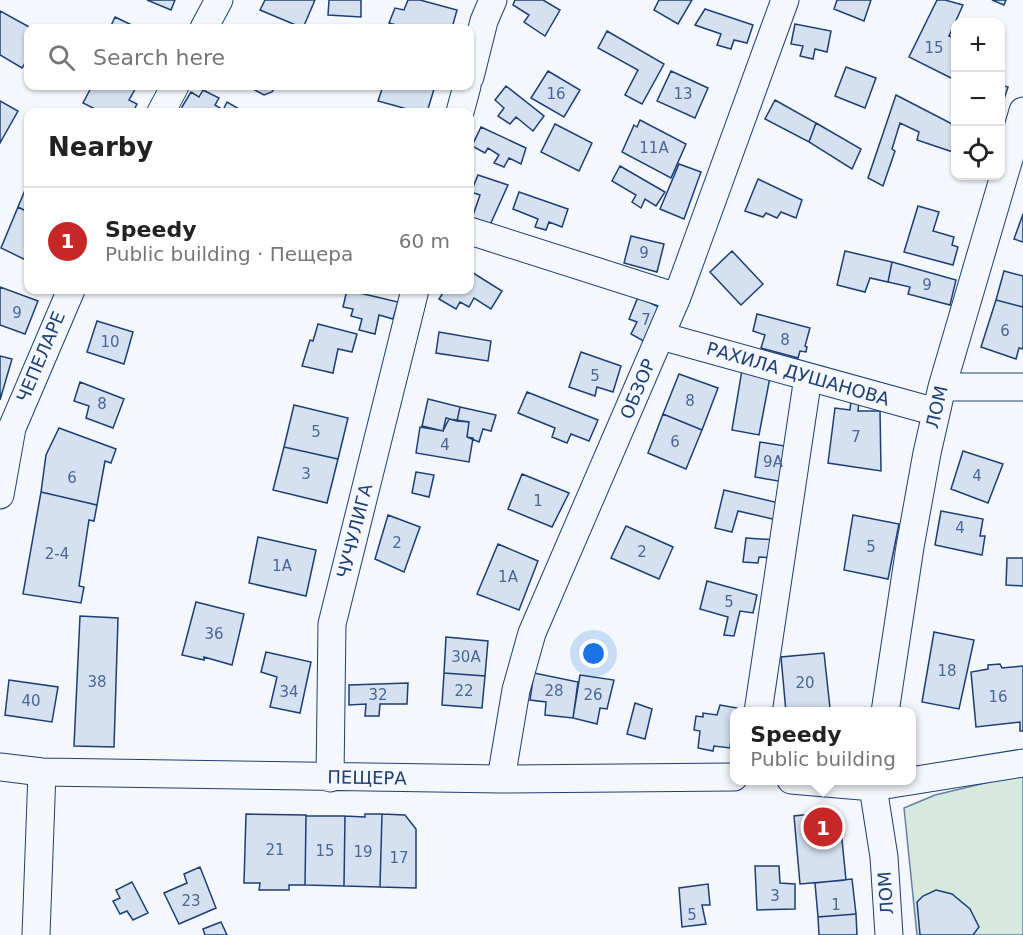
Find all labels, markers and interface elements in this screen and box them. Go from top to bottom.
map controls [951,18,1005,180]
button: + [951,18,1005,72]
search box [24,24,474,90]
house number: 15 [924,39,944,57]
icon: search [45,41,78,74]
text: Search here [93,45,225,70]
button: − [951,72,1005,126]
house number: 16 [546,85,566,103]
house number: 13 [673,85,693,103]
button: locate [951,126,1005,180]
text: Nearby [48,132,153,162]
house number: 11А [639,139,669,157]
text: Speedy [105,217,197,242]
text: 1 [61,229,74,253]
text: 60 m [399,229,450,253]
text: Public building · Пещера [105,242,353,266]
house number: 9 [639,244,649,262]
house number: 9 [922,276,932,294]
house number: 9 [12,304,22,322]
street label: ЧЕПЕЛАРЕ [12,308,69,405]
house number: 7 [641,311,651,329]
house number: 6 [1000,322,1010,340]
house number: 8 [780,331,790,349]
house number: 10 [100,333,120,351]
street label: РАХИЛА ДУШАНОВА [704,337,893,410]
street label: ОБЗОР [616,356,660,422]
house number: 5 [590,367,600,385]
street label: ЛОМ [921,383,952,430]
house number: 8 [685,392,695,410]
house number: 8 [97,395,107,413]
house number: 5 [311,423,321,441]
house number: 7 [851,428,861,446]
house number: 6 [670,433,680,451]
house number: 4 [440,436,450,454]
house number: 9А [763,453,784,471]
house number: 3 [301,465,311,483]
house number: 4 [972,467,982,485]
house number: 6 [67,469,77,487]
street label: ЧУЧУЛИГА [333,481,377,580]
house number: 1 [533,492,543,510]
house number: 4 [955,519,965,537]
house number: 2 [392,534,402,552]
house number: 5 [866,538,876,556]
house number: 2 [637,543,647,561]
house number: 2-4 [45,545,69,563]
house number: 1А [272,557,293,575]
house number: 1А [498,568,519,586]
house number: 5 [724,593,734,611]
house number: 36 [204,625,224,643]
your location [579,639,608,668]
house number: 30А [451,648,481,666]
house number: 18 [937,662,957,680]
house number: 38 [87,673,107,691]
house number: 20 [795,674,815,692]
house number: 22 [454,682,474,700]
house number: 28 [544,682,564,700]
house number: 34 [279,683,299,701]
house number: 32 [368,686,388,704]
house number: 26 [583,686,603,704]
house number: 16 [988,688,1008,706]
house number: 40 [21,692,41,710]
popup [730,707,916,785]
text: Speedy [750,722,842,747]
text: Public building [750,747,896,771]
street label: ПЕЩЕРА [327,766,407,789]
pin: 1 [804,804,842,850]
house number: 21 [265,841,285,859]
house number: 15 [315,842,335,860]
house number: 19 [353,843,373,861]
house number: 17 [389,849,409,867]
street label: ЛОМ [874,871,897,915]
house number: 3 [770,887,780,905]
house number: 23 [181,892,201,910]
house number: 1 [831,896,841,914]
house number: 5 [687,906,697,924]

